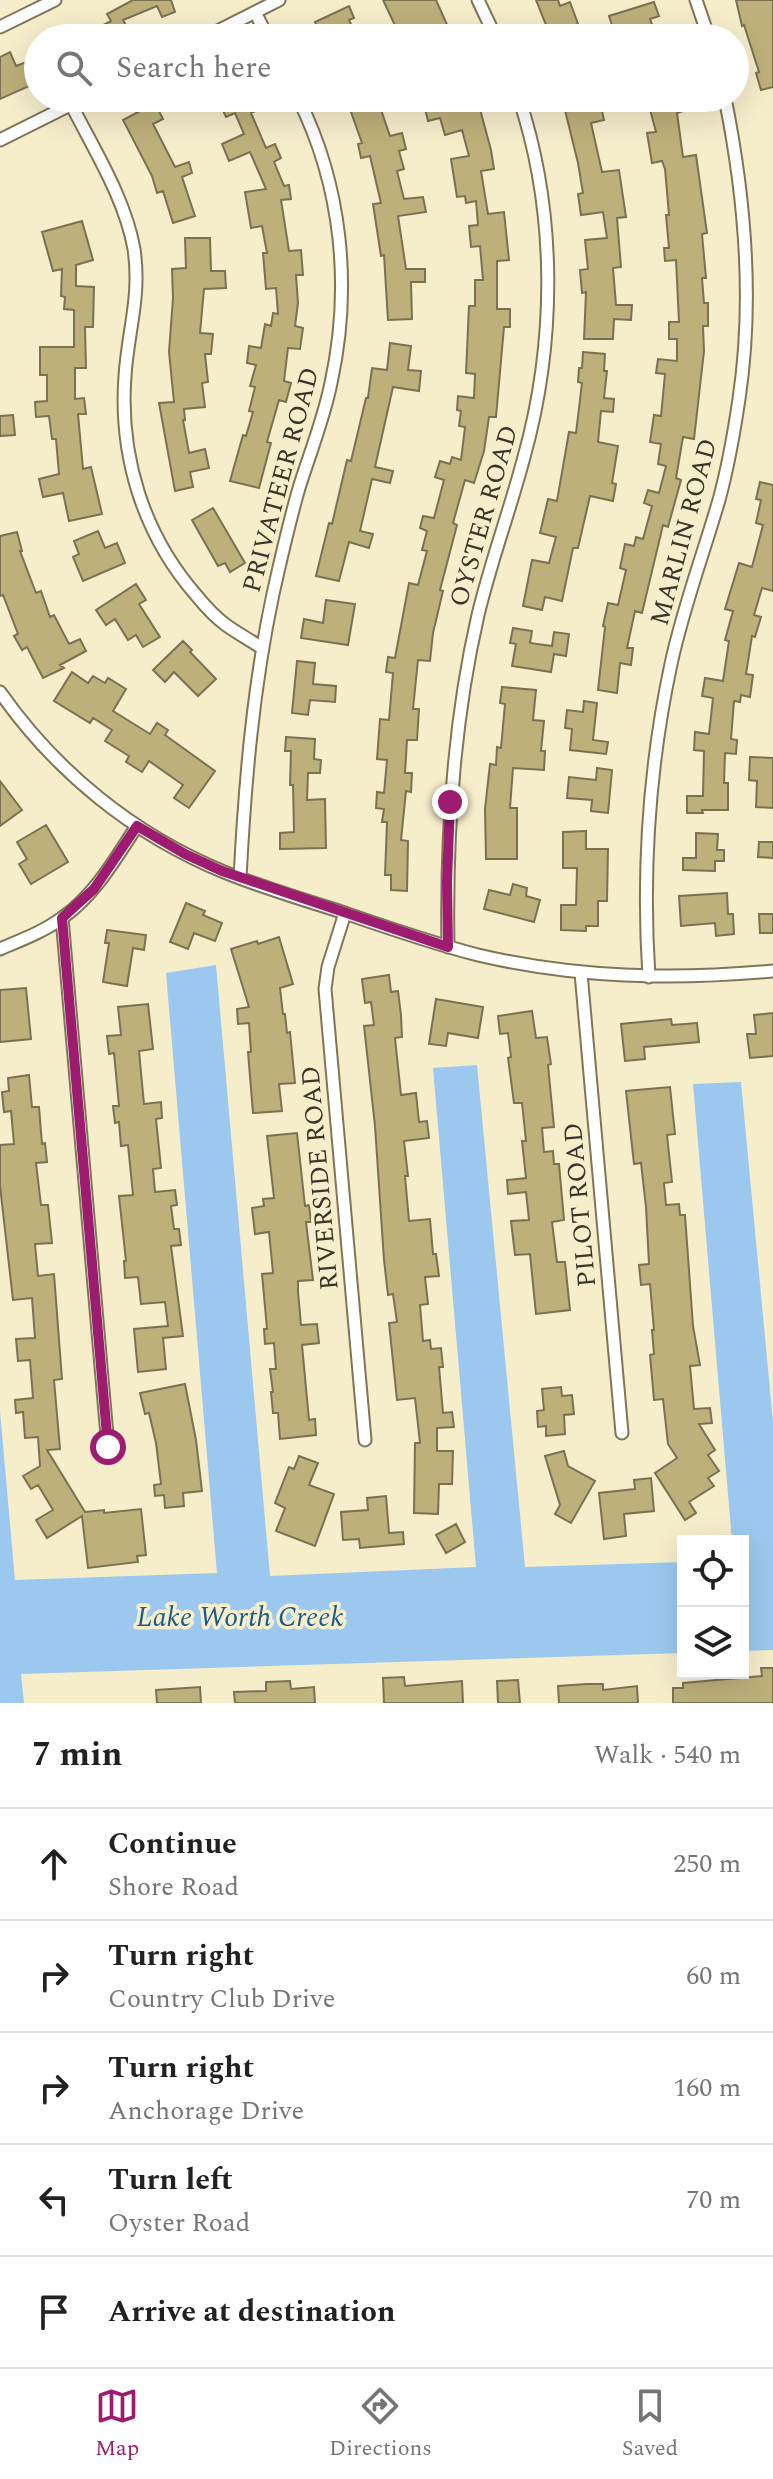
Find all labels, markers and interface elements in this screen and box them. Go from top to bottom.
search box [24,24,749,112]
text: Search here [116,45,272,91]
icon: search [52,46,96,90]
street label: PRIVATEER ROAD [232,363,330,597]
street label: OYSTER ROAD [439,420,529,612]
street label: MARLIN ROAD [640,434,728,630]
route end [432,784,468,820]
street label: RIVERSIDE ROAD [290,1064,350,1292]
street label: PILOT ROAD [553,1121,607,1289]
route start [90,1429,126,1465]
map controls [677,1535,749,1679]
button: locate [677,1535,749,1607]
water label: Lake Worth Creek [136,1596,344,1639]
button: layers [677,1607,749,1679]
text: 7 min [32,1729,122,1781]
text: Walk · 540 m [594,1735,741,1775]
text: Continue [108,1821,237,1867]
icon: ahead [32,1842,76,1886]
text: 250 m [673,1844,741,1884]
text: Shore Road [108,1867,239,1907]
text: Turn right [108,1933,254,1979]
icon: right [32,1954,76,1998]
text: 60 m [686,1956,741,1996]
text: Country Club Drive [108,1979,335,2019]
text: Turn right [108,2045,254,2091]
icon: right [32,2066,76,2110]
text: 160 m [673,2068,741,2108]
text: Anchorage Drive [108,2091,304,2131]
text: Turn left [108,2157,233,2203]
icon: left [32,2178,76,2222]
text: 70 m [686,2180,741,2220]
text: Oyster Road [108,2203,250,2243]
text: Arrive at destination [108,2289,395,2335]
icon: arrive [32,2290,76,2334]
tab: Map [95,2384,139,2465]
tab: Directions [329,2384,432,2465]
tab: Saved [622,2384,678,2465]

